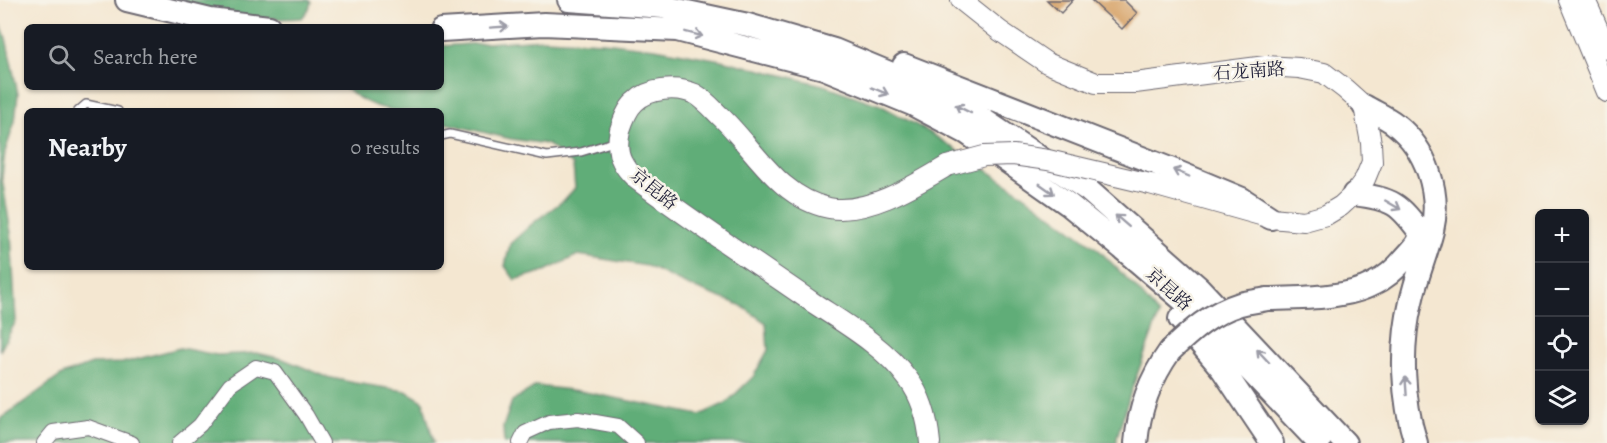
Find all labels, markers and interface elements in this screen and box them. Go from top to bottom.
one-way arrow [489,21,509,32]
search box [24,24,444,90]
one-way arrow [684,29,703,41]
icon: search [45,41,78,74]
text: Search here [93,42,198,72]
street label: 石龙南路 [1212,57,1286,85]
one-way arrow [870,86,888,97]
one-way arrow [955,103,972,115]
text: Nearby [48,130,127,165]
text: 0 results [351,134,420,161]
street label: 京昆路 [625,163,683,215]
one-way arrow [1172,167,1191,178]
one-way arrow [1039,183,1055,195]
one-way arrow [1384,199,1401,211]
map controls [1535,209,1589,425]
button: + [1535,209,1589,263]
one-way arrow [1115,214,1130,228]
street label: 京昆路 [1141,262,1197,316]
button: − [1535,263,1589,317]
button: locate [1535,317,1589,371]
one-way arrow [1256,348,1270,363]
button: layers [1535,371,1589,425]
one-way arrow [1400,376,1411,396]

